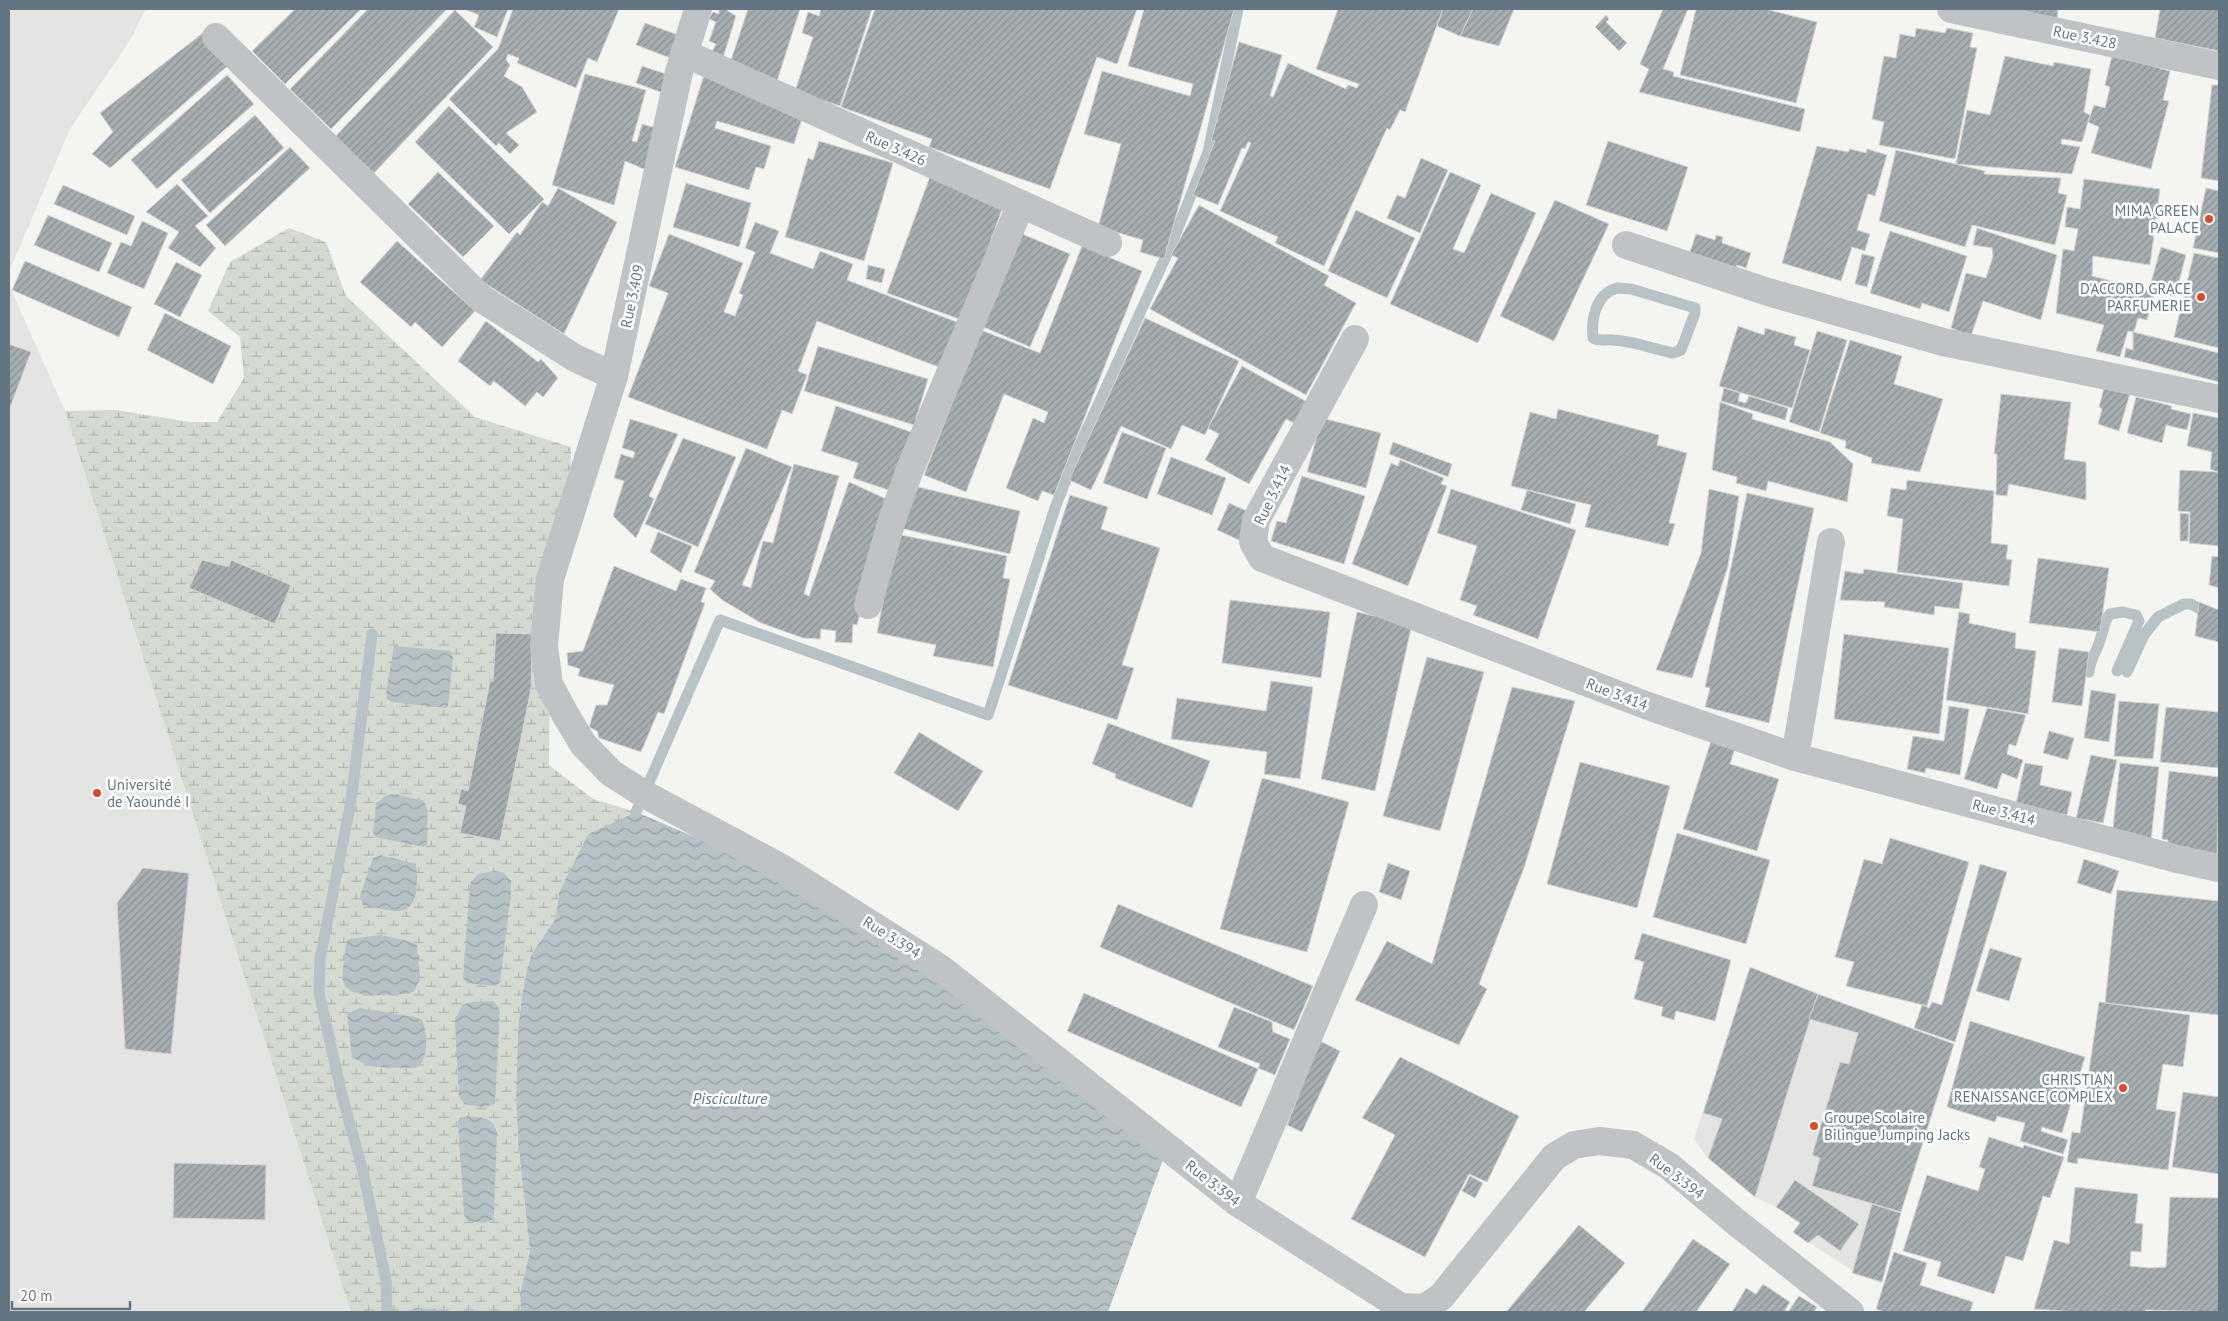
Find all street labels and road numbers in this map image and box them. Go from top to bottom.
street label: Rue 3.428 [2052,21,2118,53]
street label: Rue 3.426 [863,126,929,170]
street label: Rue 3.409 [616,263,648,329]
street label: Rue 3.414 [1249,462,1295,528]
street label: Rue 3.414 [1584,674,1650,714]
street label: Rue 3.414 [1970,794,2038,830]
street label: Rue 3.394 [860,912,924,962]
street label: Rue 3.394 [1646,1149,1708,1203]
street label: Rue 3.394 [1182,1156,1244,1210]

